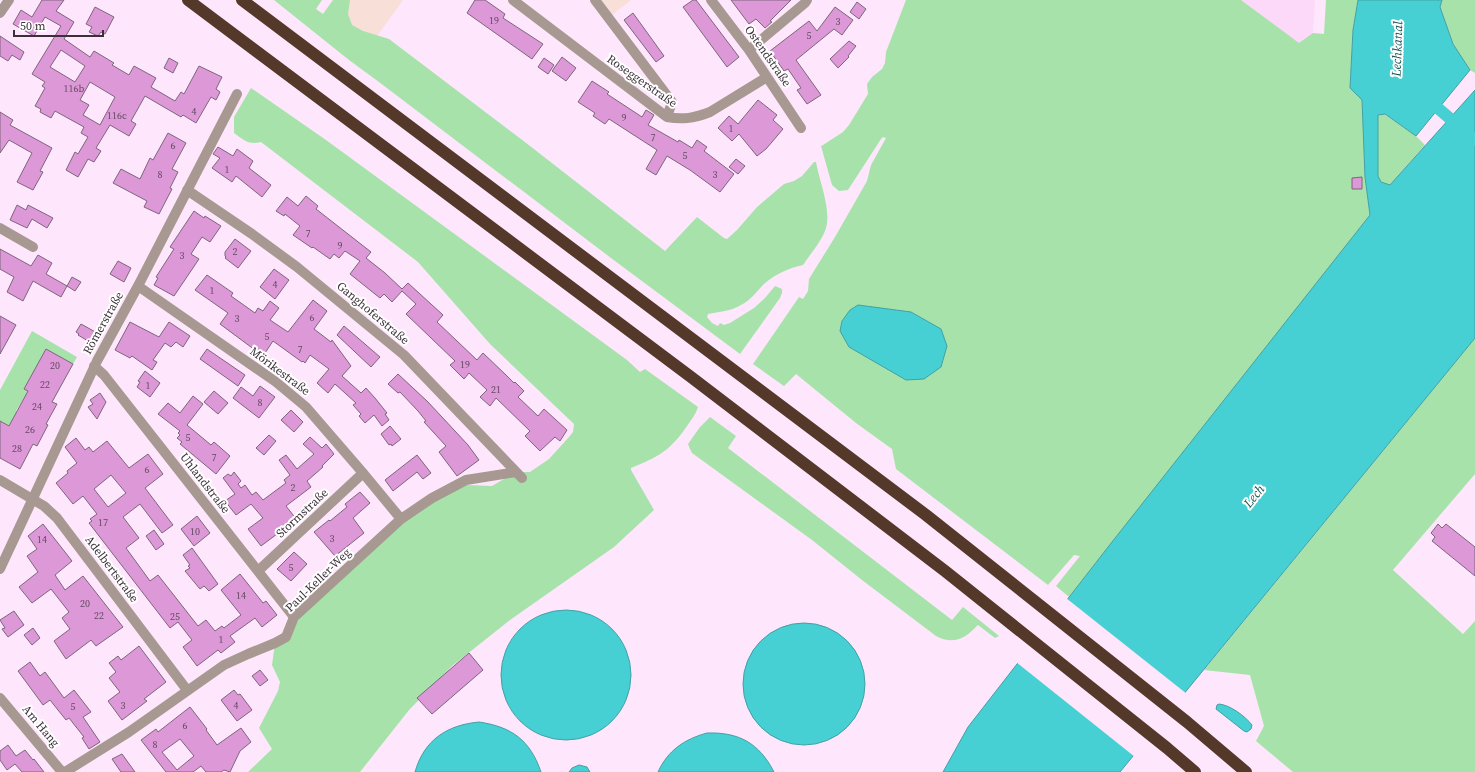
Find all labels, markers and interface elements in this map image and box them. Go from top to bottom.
scale bar [14,12,103,38]
house number: 19 [489,14,499,27]
house number: 3 [836,15,841,28]
text: 50 m [20,18,46,34]
water label: Lechkanal [1388,21,1406,78]
street label: Ostendstraße [741,22,795,90]
house number: 5 [807,29,812,42]
street label: Roseggerstraße [604,51,680,111]
house number: 116b [64,82,85,95]
house number: 4 [192,105,197,118]
house number: 116c [107,109,127,122]
house number: 9 [622,111,627,124]
house number: 1 [729,122,734,135]
house number: 7 [651,131,656,144]
house number: 6 [171,139,176,152]
house number: 5 [683,149,688,162]
house number: 1 [225,163,230,176]
house number: 8 [158,168,163,181]
house number: 3 [713,168,718,181]
house number: 7 [306,227,311,240]
house number: 9 [338,239,343,252]
house number: 2 [233,245,238,258]
house number: 3 [180,249,185,262]
house number: 4 [273,278,278,291]
street label: Ganghoferstraße [333,278,413,348]
house number: 1 [210,284,215,297]
street label: Römerstraße [79,289,127,357]
house number: 6 [310,311,315,324]
house number: 3 [235,312,240,325]
house number: 5 [265,330,270,343]
street label: Mörikestraße [247,343,313,399]
house number: 7 [298,343,303,356]
house number: 19 [460,358,470,371]
house number: 20 [50,359,60,372]
house number: 22 [40,378,50,391]
house number: 1 [146,379,151,392]
house number: 21 [491,383,501,396]
house number: 8 [258,396,263,409]
house number: 24 [32,400,42,413]
house number: 26 [25,423,35,436]
house number: 5 [186,431,191,444]
house number: 28 [12,442,22,455]
street label: Uhlandstraße [176,449,234,517]
house number: 7 [212,451,217,464]
house number: 6 [145,463,150,476]
house number: 2 [291,481,296,494]
water label: Lech [1239,481,1268,512]
street label: Stormstraße [272,485,332,541]
house number: 17 [98,516,108,529]
house number: 10 [190,525,200,538]
street label: Adelbertstraße [82,532,142,606]
house number: 3 [330,532,335,545]
house number: 14 [37,533,47,546]
street label: Paul-Keller-Weg [282,545,354,615]
house number: 5 [289,561,294,574]
house number: 14 [236,589,246,602]
house number: 20 [80,597,90,610]
house number: 22 [94,609,104,622]
house number: 25 [170,610,180,623]
house number: 1 [219,633,224,646]
house number: 3 [121,699,126,712]
house number: 4 [234,699,239,712]
house number: 5 [71,700,76,713]
street label: Am Hang [19,702,63,750]
house number: 6 [183,719,188,732]
house number: 8 [153,738,158,751]

